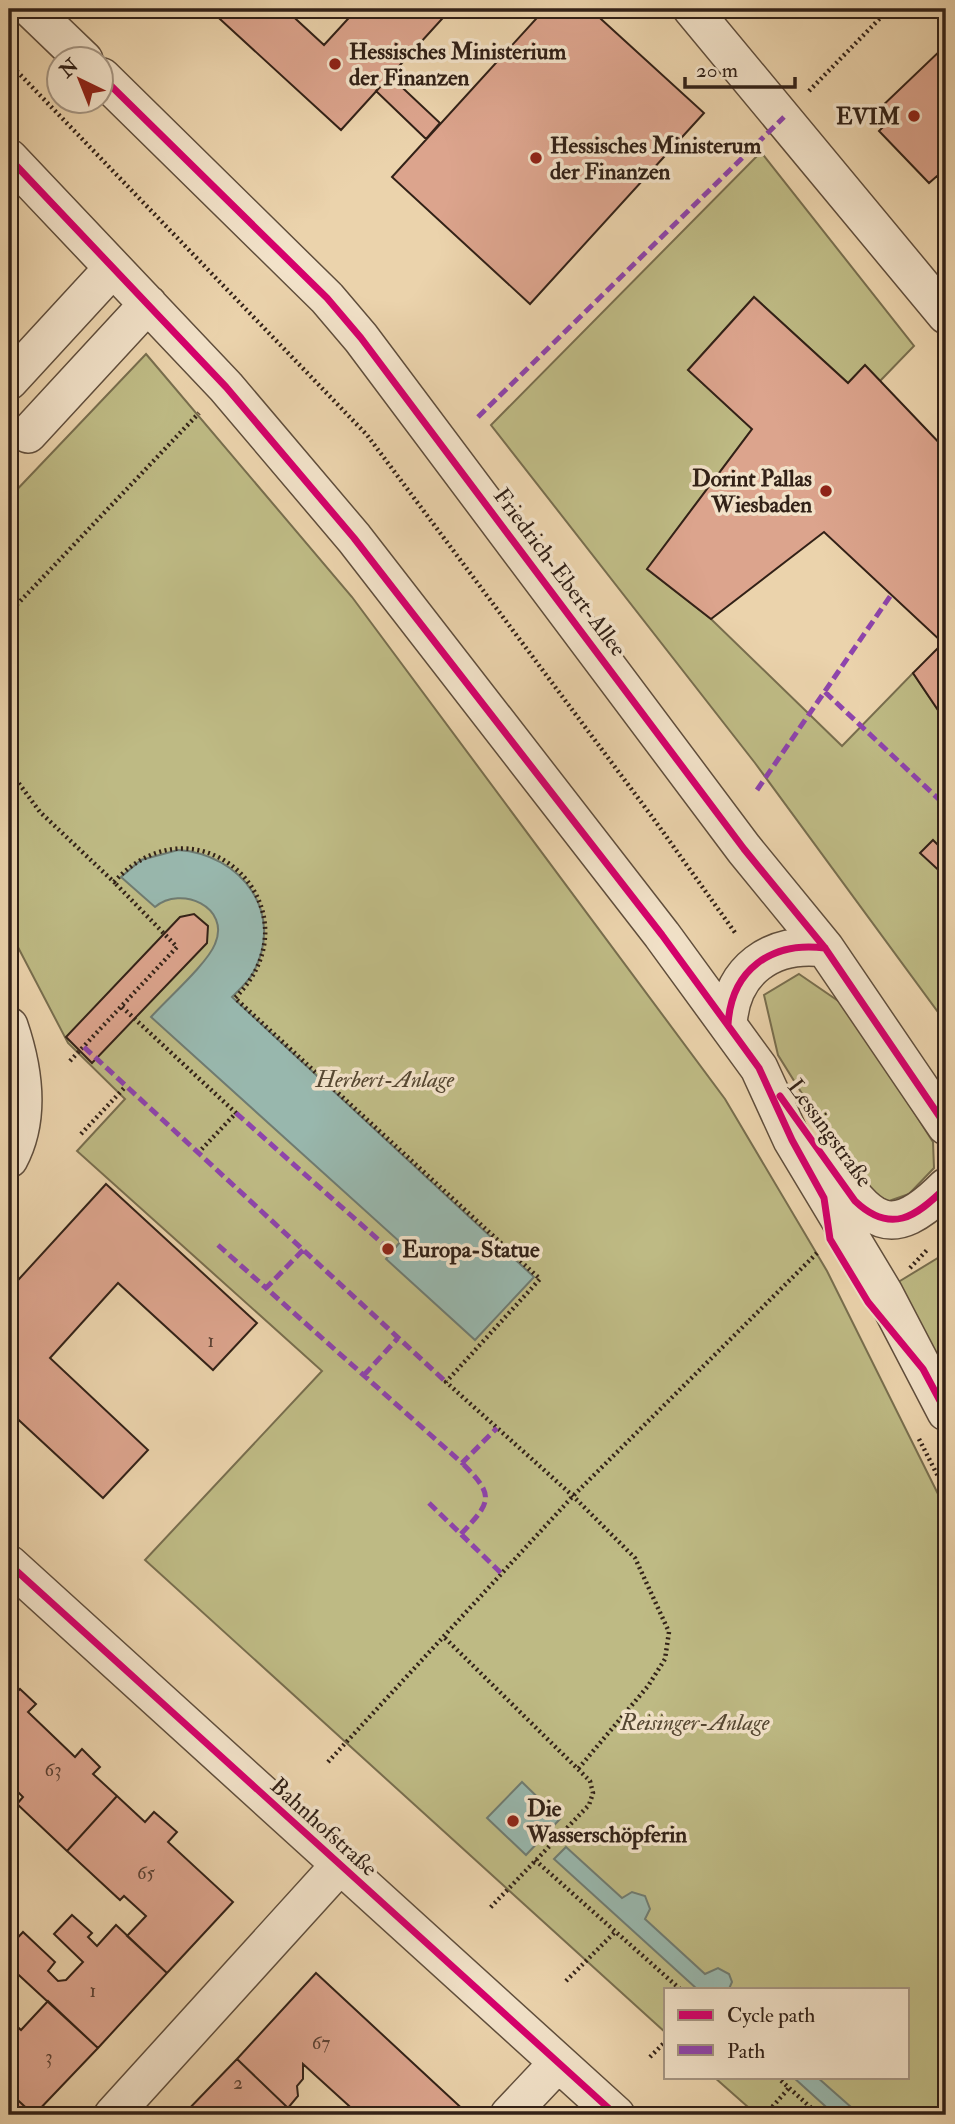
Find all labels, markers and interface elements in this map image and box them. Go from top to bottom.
place label: Hessisches Ministerium der Finanzen [349,37,566,92]
north arrow [46,46,116,116]
scale bar [685,46,796,90]
text: N [54,53,84,84]
marker: Hessisches Ministerium der Finanzen [327,56,343,72]
text: 20 m [696,57,738,84]
place label: EVIM [836,102,900,131]
marker: EVIM [906,108,922,124]
place label: Hessisches Ministerum der Finanzen [550,131,761,186]
marker: Hessisches Ministerum der Finanzen [528,150,544,166]
place label: Dorint Pallas Wiesbaden [692,464,812,519]
street label: Friedrich-Ebert-Allee [487,482,633,662]
marker: Dorint Pallas Wiesbaden [818,483,834,499]
park label: Herbert-Anlage [315,1065,455,1094]
street label: Lessingstraße [781,1073,879,1193]
place label: Europa-Statue [402,1235,540,1265]
marker: Europa-Statue [380,1241,396,1257]
house number: 1 [208,1329,214,1353]
park label: Reisinger-Anlage [620,1708,770,1737]
house number: 63 [45,1758,61,1782]
street label: Bahnhofstraße [264,1771,384,1883]
place label: Die Wasserschöpferin [526,1794,687,1850]
marker: Die Wasserschöpferin [505,1813,521,1829]
house number: 65 [137,1861,156,1885]
house number: 1 [90,1979,96,2003]
legend [664,1988,909,2078]
text: Cycle path [727,2002,815,2029]
house number: 67 [312,2031,330,2055]
text: Path [727,2038,765,2065]
house number: 3 [45,2045,53,2069]
house number: 2 [233,2071,243,2095]

